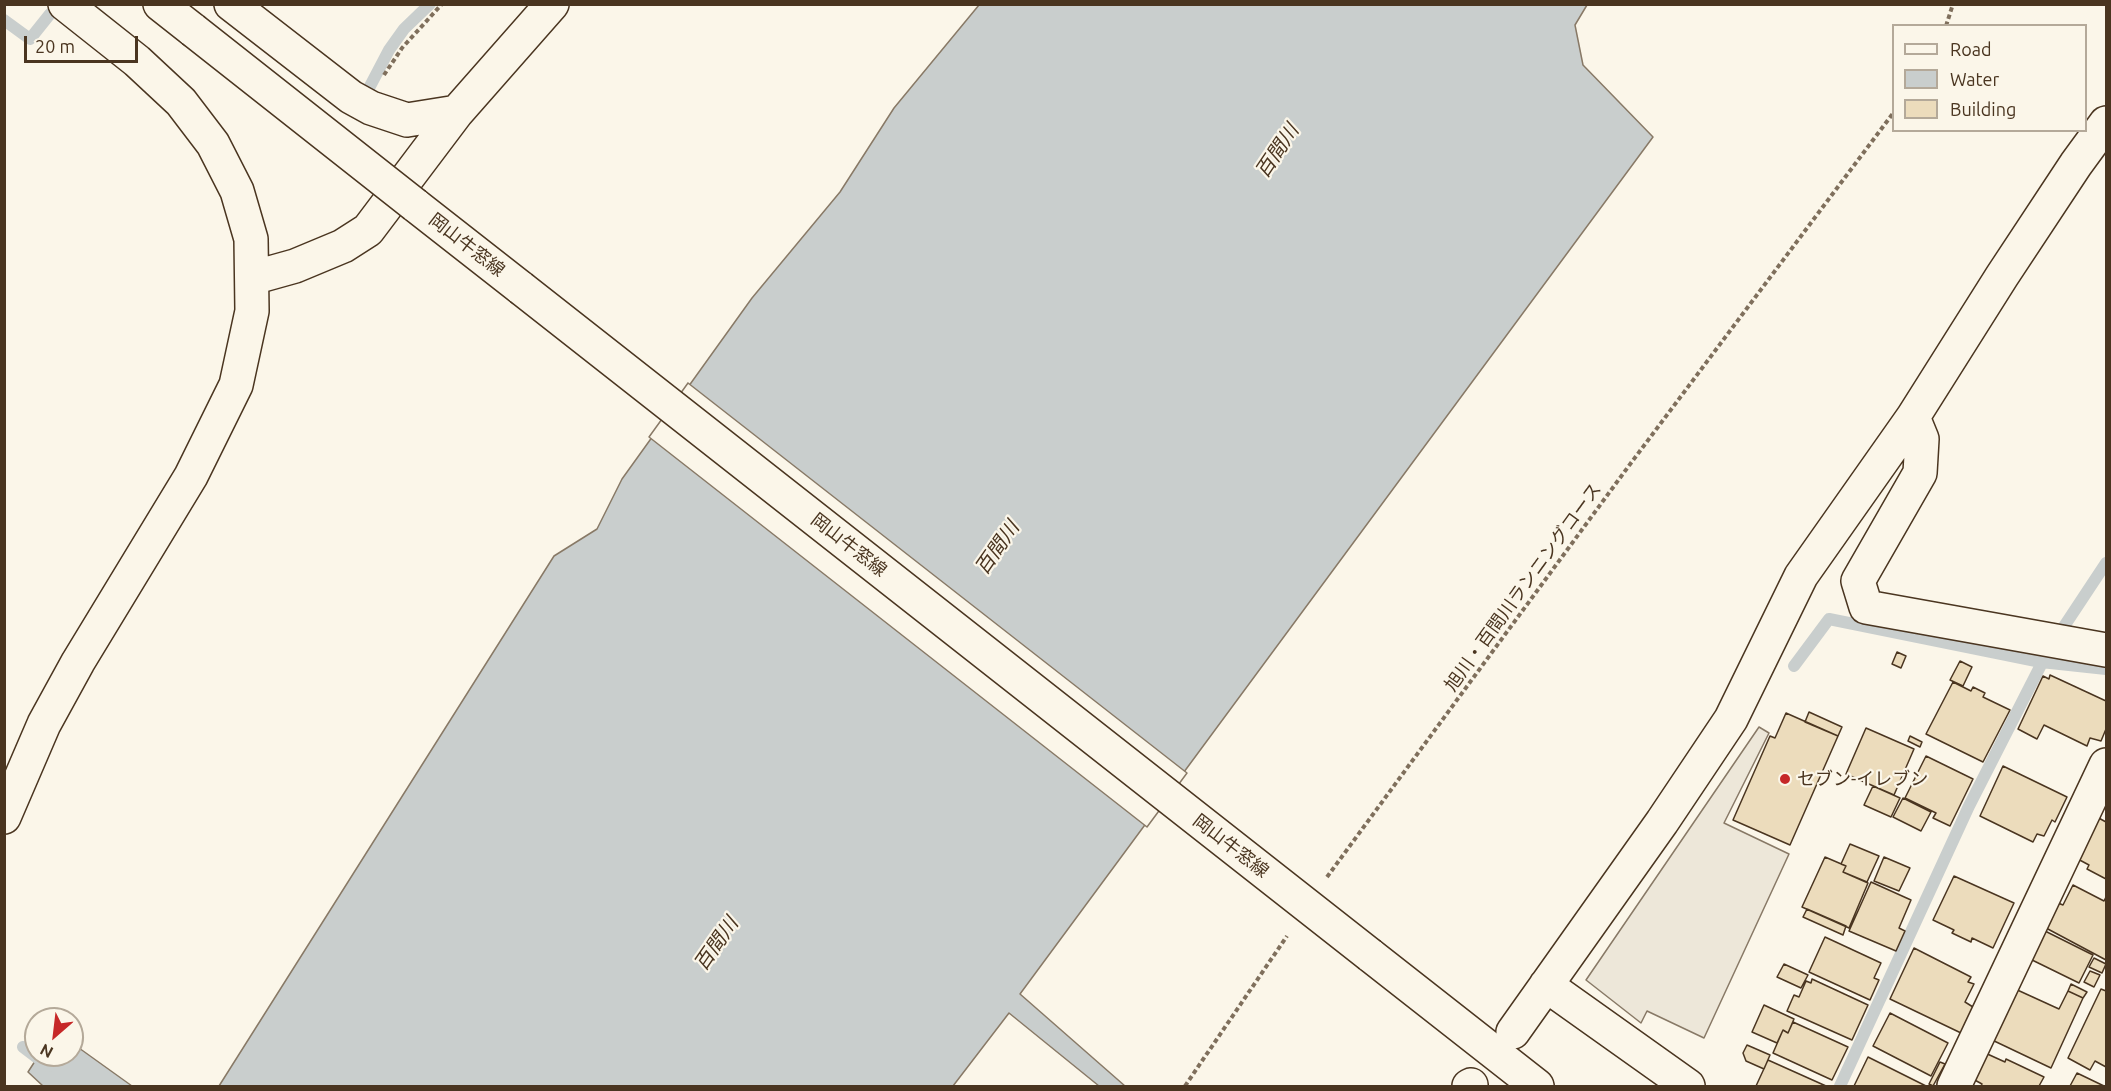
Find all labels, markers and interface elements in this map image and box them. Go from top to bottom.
scale bar [27,24,141,62]
legend [1892,24,2087,132]
text: 20 m [35,36,75,56]
text: Road [1950,39,1992,59]
text: Water [1950,69,1999,89]
text: Building [1950,99,2016,119]
water label: 百間川 [1250,119,1304,183]
street label: 岡山牛窓線 [425,209,509,281]
street label: 旭川・百間川ランニングコース [1440,479,1606,695]
street label: 岡山牛窓線 [807,509,891,581]
water label: 百間川 [970,517,1024,579]
place label: セブン-イレブン [1797,768,1928,790]
marker: セブン-イレブン [1778,772,1792,786]
street label: 岡山牛窓線 [1189,810,1273,882]
water label: 百間川 [689,913,743,975]
north arrow [24,1007,84,1067]
text: N [37,1040,56,1062]

